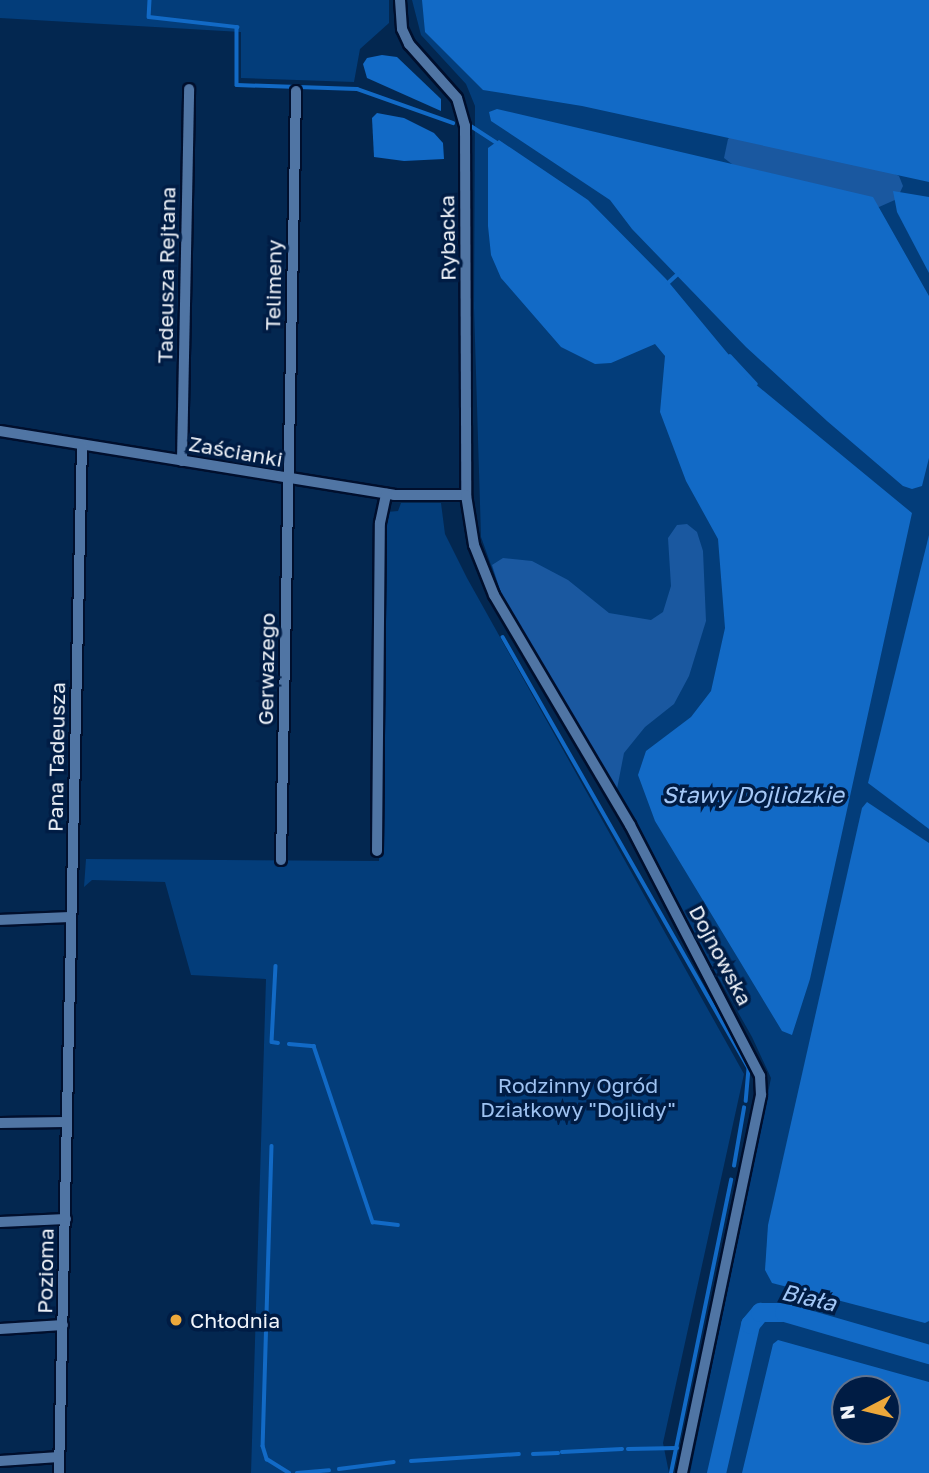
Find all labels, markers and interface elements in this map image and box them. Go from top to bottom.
street label: Tadeusza Rejtana [152,186,180,364]
street label: Rybacka [434,195,460,281]
street label: Telimeny [260,239,286,331]
street label: Zaścianki [187,430,285,472]
street label: Gerwazego [252,613,280,725]
street label: Pana Tadeusza [42,682,70,832]
water label: Stawy Dojlidzkie [662,780,844,808]
street label: Dojnowska [684,901,758,1009]
park label: Rodzinny Ogród Działkowy "Dojlidy" [480,1072,676,1122]
street label: Pozioma [32,1228,58,1314]
water label: Biała [779,1277,839,1317]
place label: Chłodnia [190,1307,280,1333]
marker: Chłodnia [168,1312,184,1328]
north arrow [831,1375,901,1445]
text: N [834,1404,859,1421]

